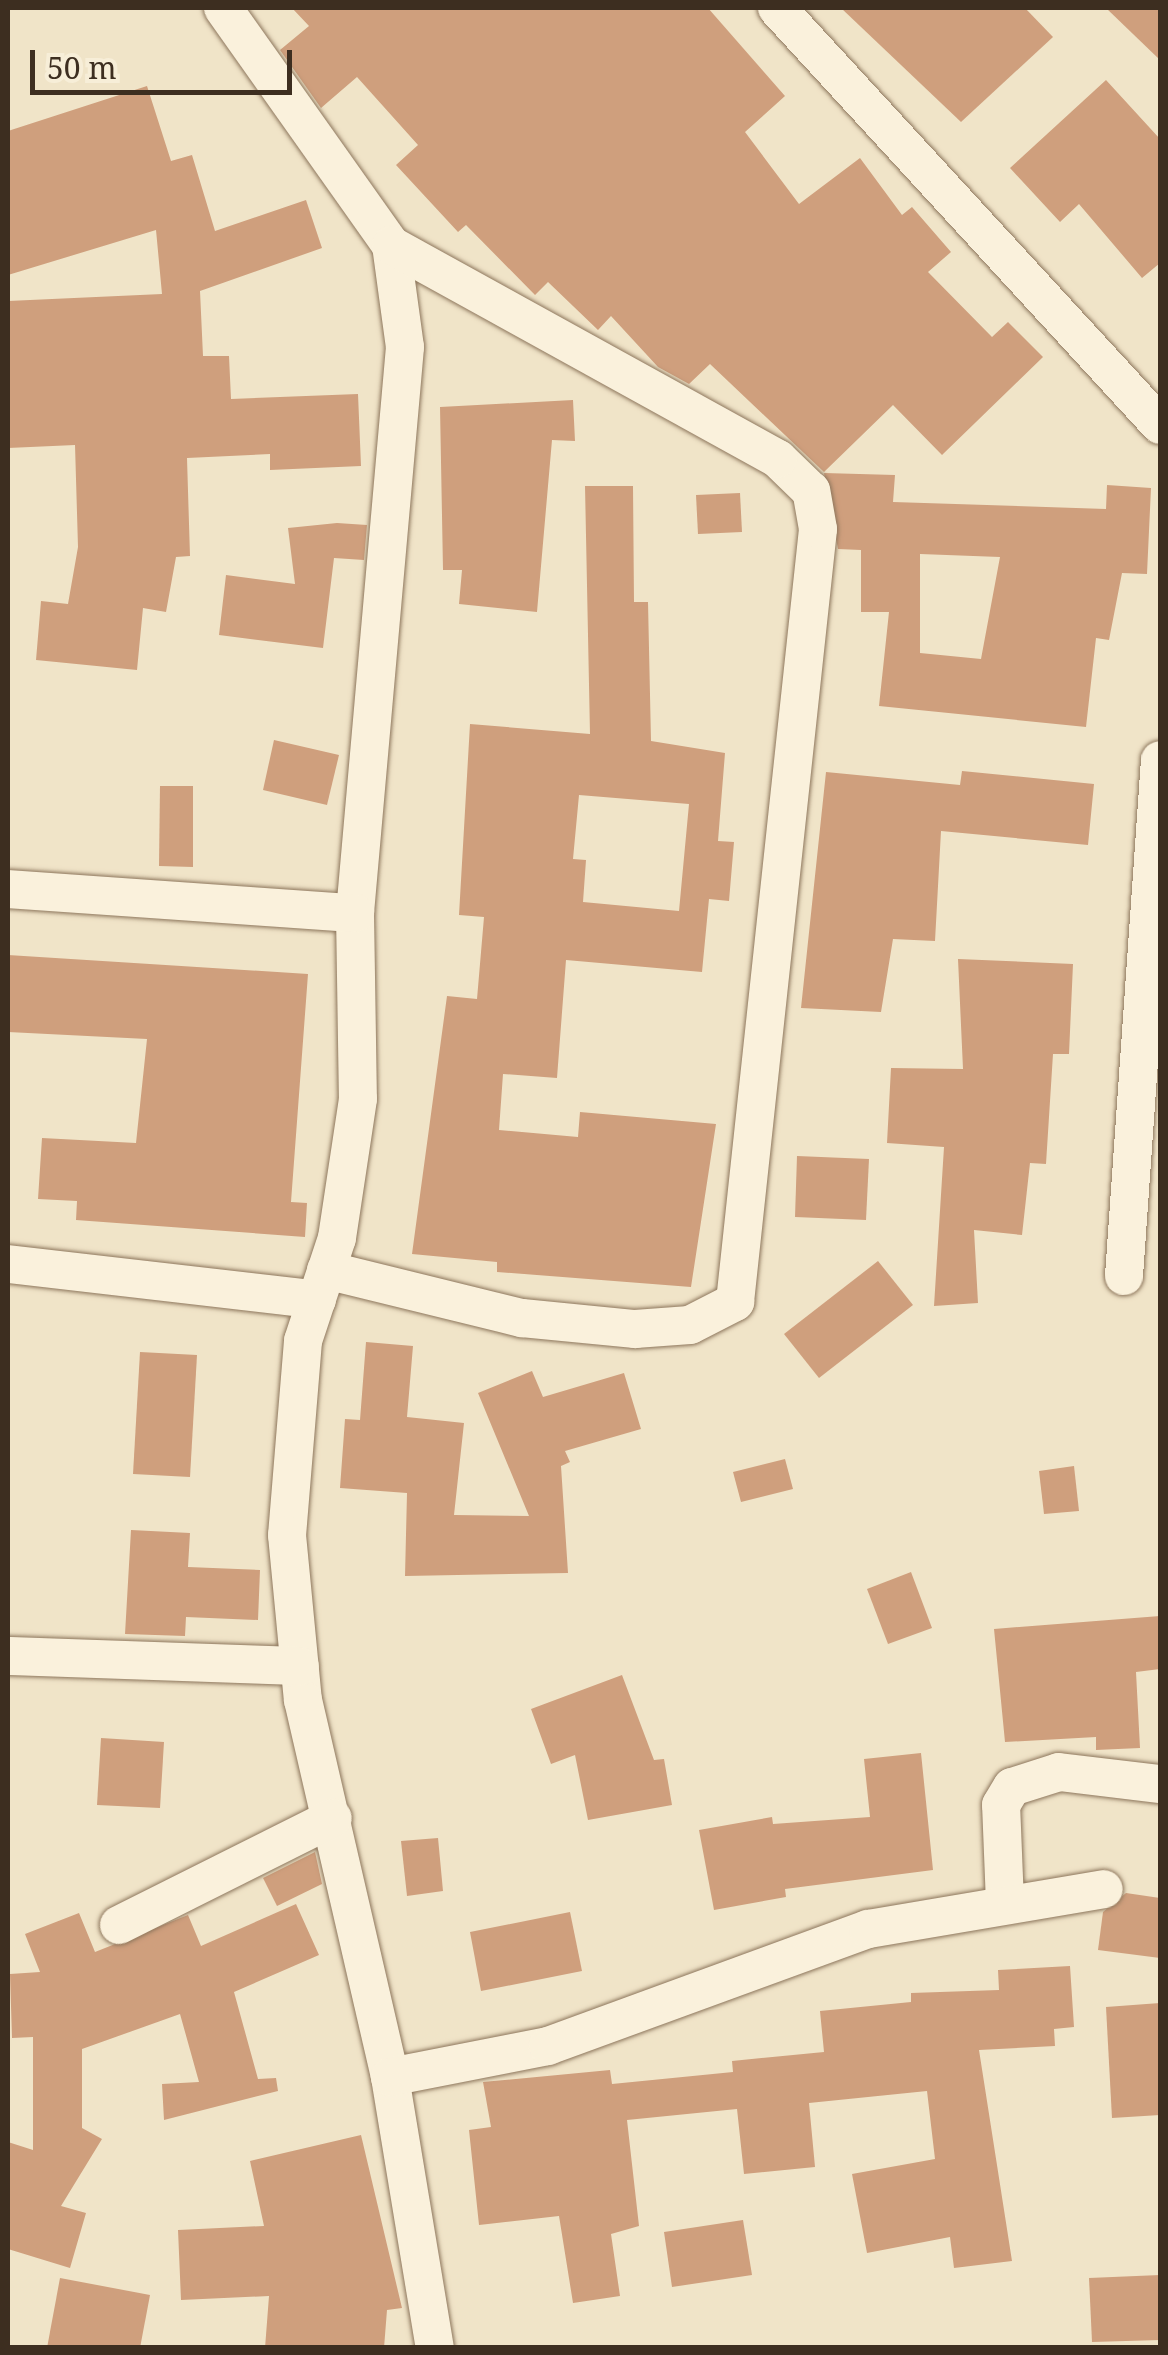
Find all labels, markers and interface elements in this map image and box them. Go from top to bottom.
scale bar [35,30,298,92]
text: 50 m [47,47,117,88]

